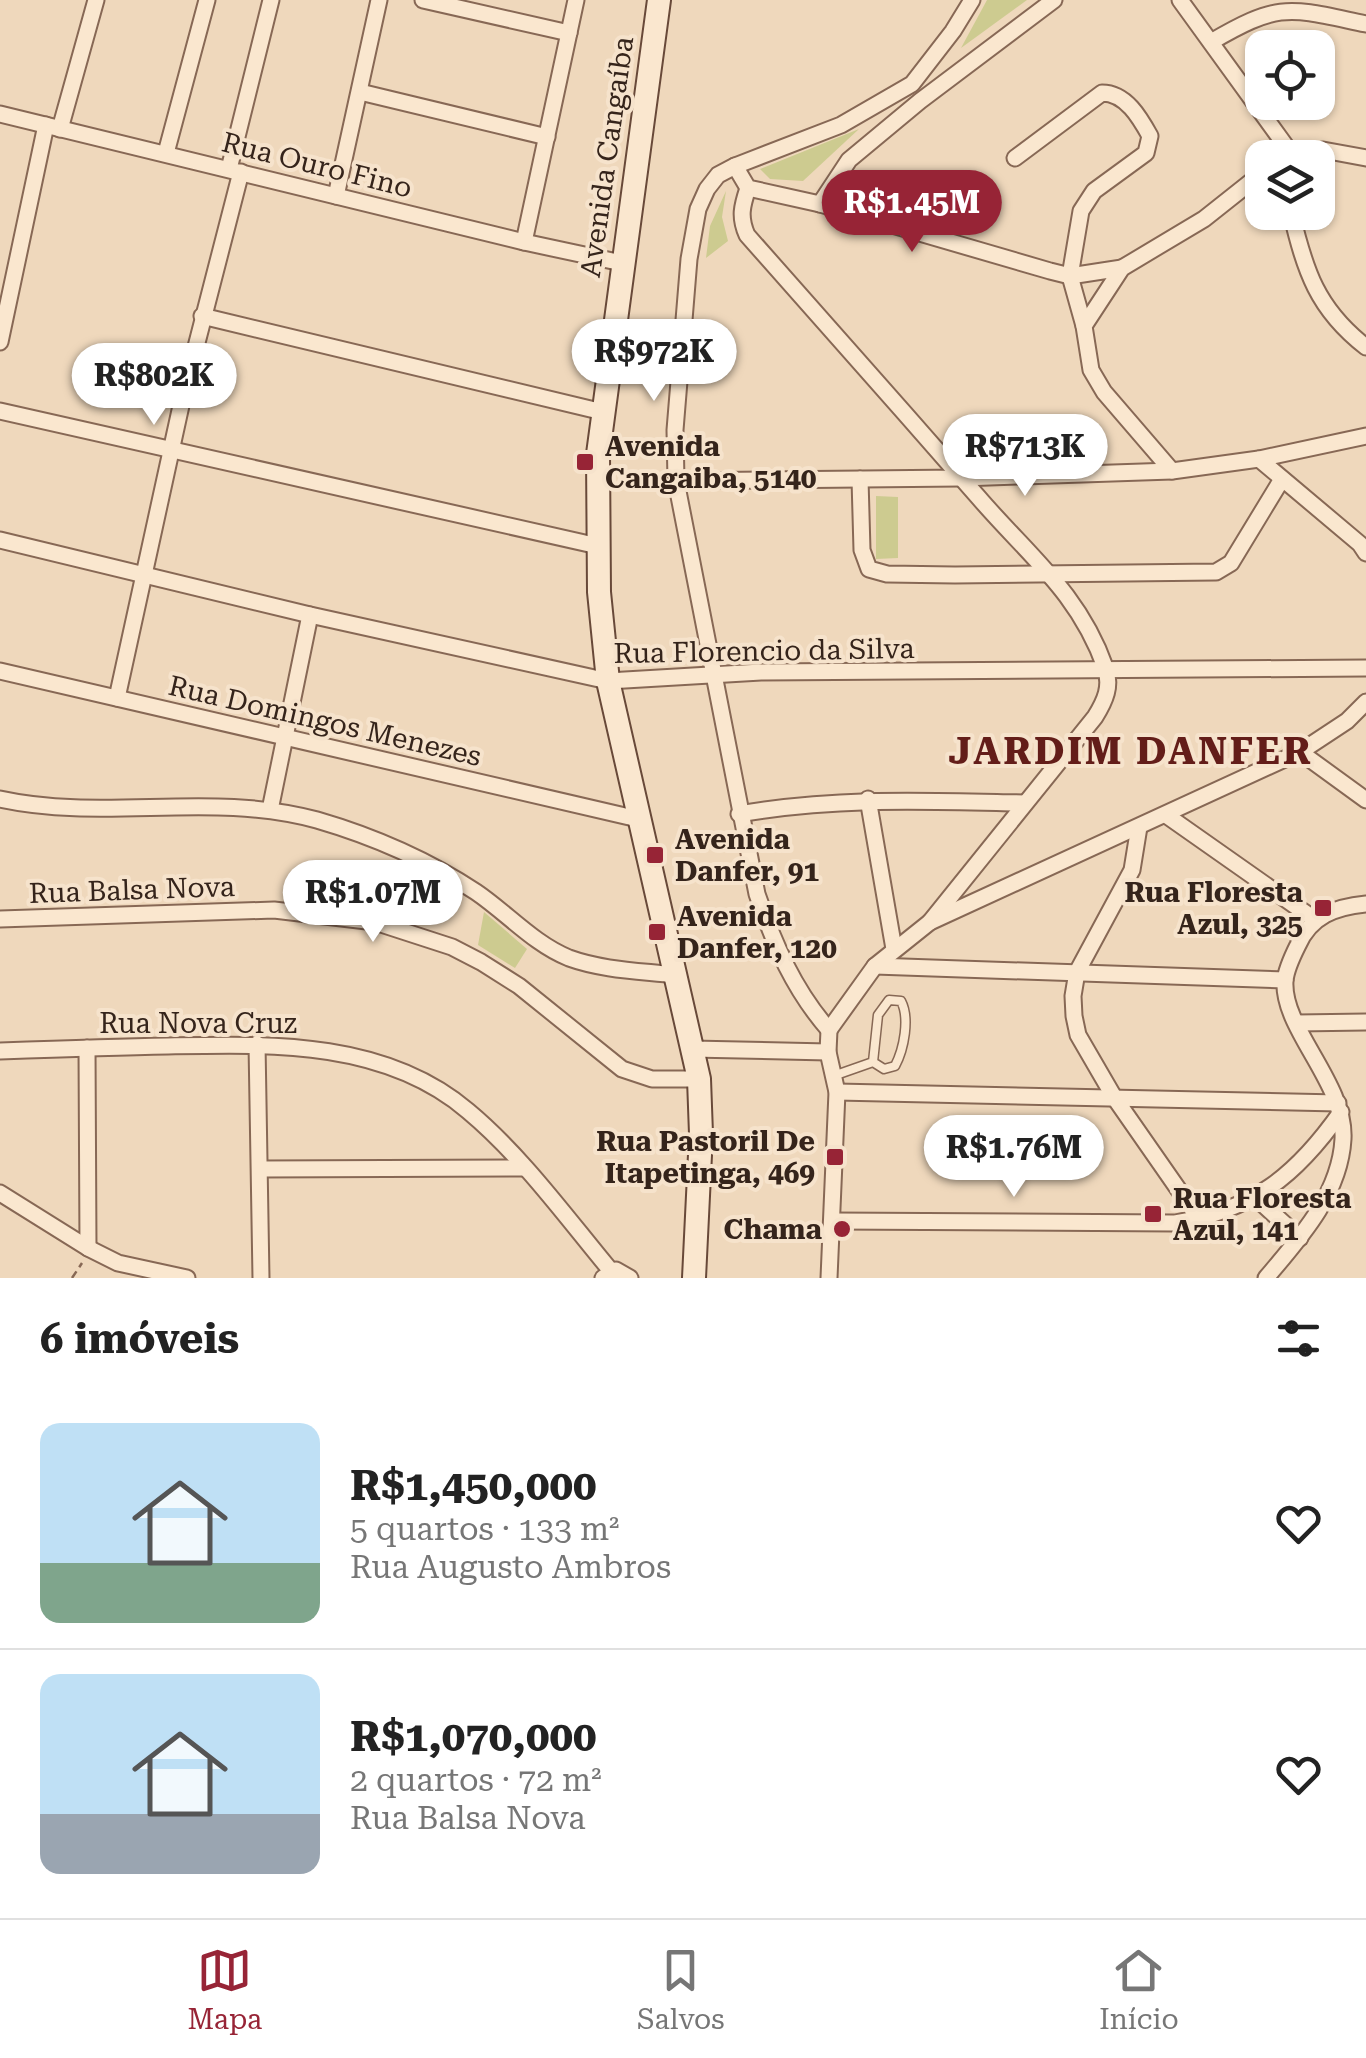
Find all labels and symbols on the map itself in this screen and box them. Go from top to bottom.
street label: Avenida Cangaíba [574,34,640,280]
street label: Rua Ouro Fino [218,125,416,205]
pin: R$1.45M [820,170,1004,255]
pin: R$972K [573,319,735,404]
pin: R$802K [73,343,235,428]
pin: R$713K [944,414,1106,499]
place label: Avenida Cangaiba, 5140 [605,430,817,495]
marker: Avenida Cangaiba, 5140 [574,451,596,473]
street label: Rua Florencio da Silva [613,632,915,670]
street label: Rua Domingos Menezes [165,669,485,773]
district label: JARDIM DANFER [949,729,1313,773]
place label: Avenida Danfer, 91 [675,823,820,888]
marker: Avenida Danfer, 91 [644,844,666,866]
pin: R$1.07M [281,860,465,945]
street label: Rua Balsa Nova [28,870,236,910]
place label: Rua Floresta Azul, 325 [1125,876,1304,941]
marker: Rua Floresta Azul, 325 [1312,897,1334,919]
place label: Avenida Danfer, 120 [677,900,837,965]
marker: Avenida Danfer, 120 [646,921,668,943]
street label: Rua Nova Cruz [99,1007,297,1040]
pin: R$1.76M [922,1115,1106,1200]
place label: Rua Pastoril De Itapetinga, 469 [596,1125,815,1190]
marker: Rua Pastoril De Itapetinga, 469 [824,1146,846,1168]
place label: Rua Floresta Azul, 141 [1173,1182,1352,1247]
marker: Rua Floresta Azul, 141 [1142,1203,1164,1225]
place label: Chama [724,1213,823,1246]
marker: Chama [831,1218,853,1240]

